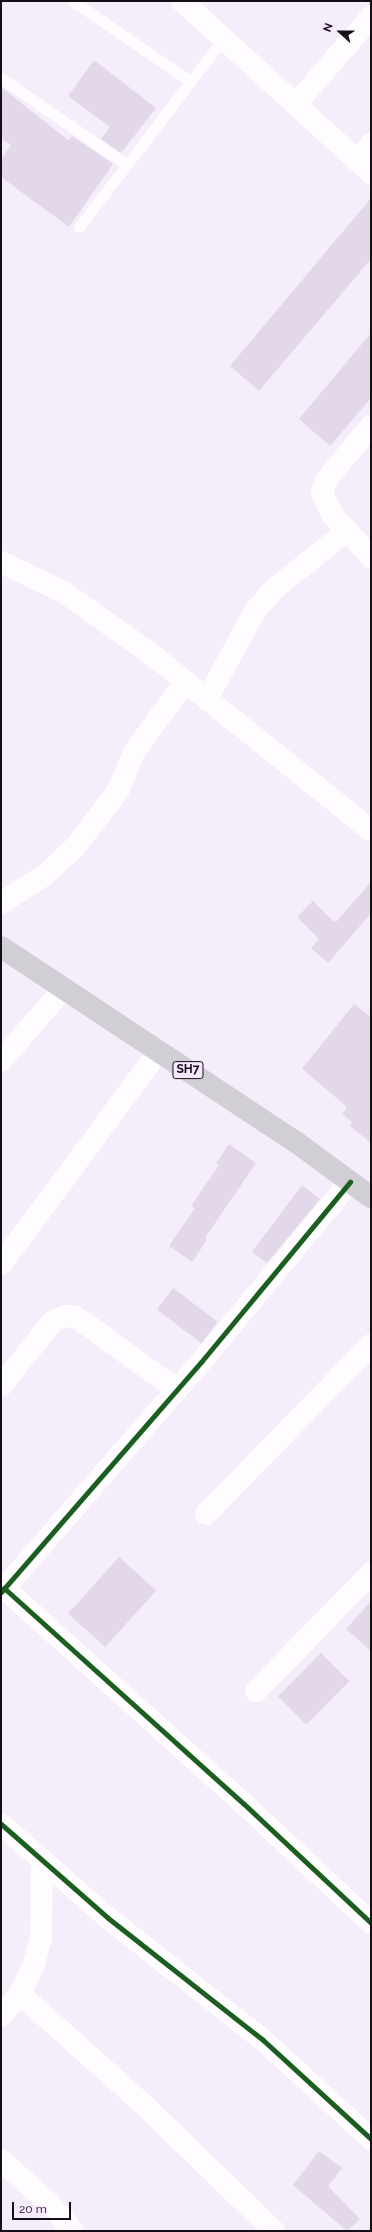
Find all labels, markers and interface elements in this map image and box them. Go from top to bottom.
north arrow [320,12,360,52]
text: N [321,21,336,34]
road number: SH7 [172,1060,204,1080]
scale bar [14,2194,73,2220]
text: 20 m [19,2202,47,2216]

